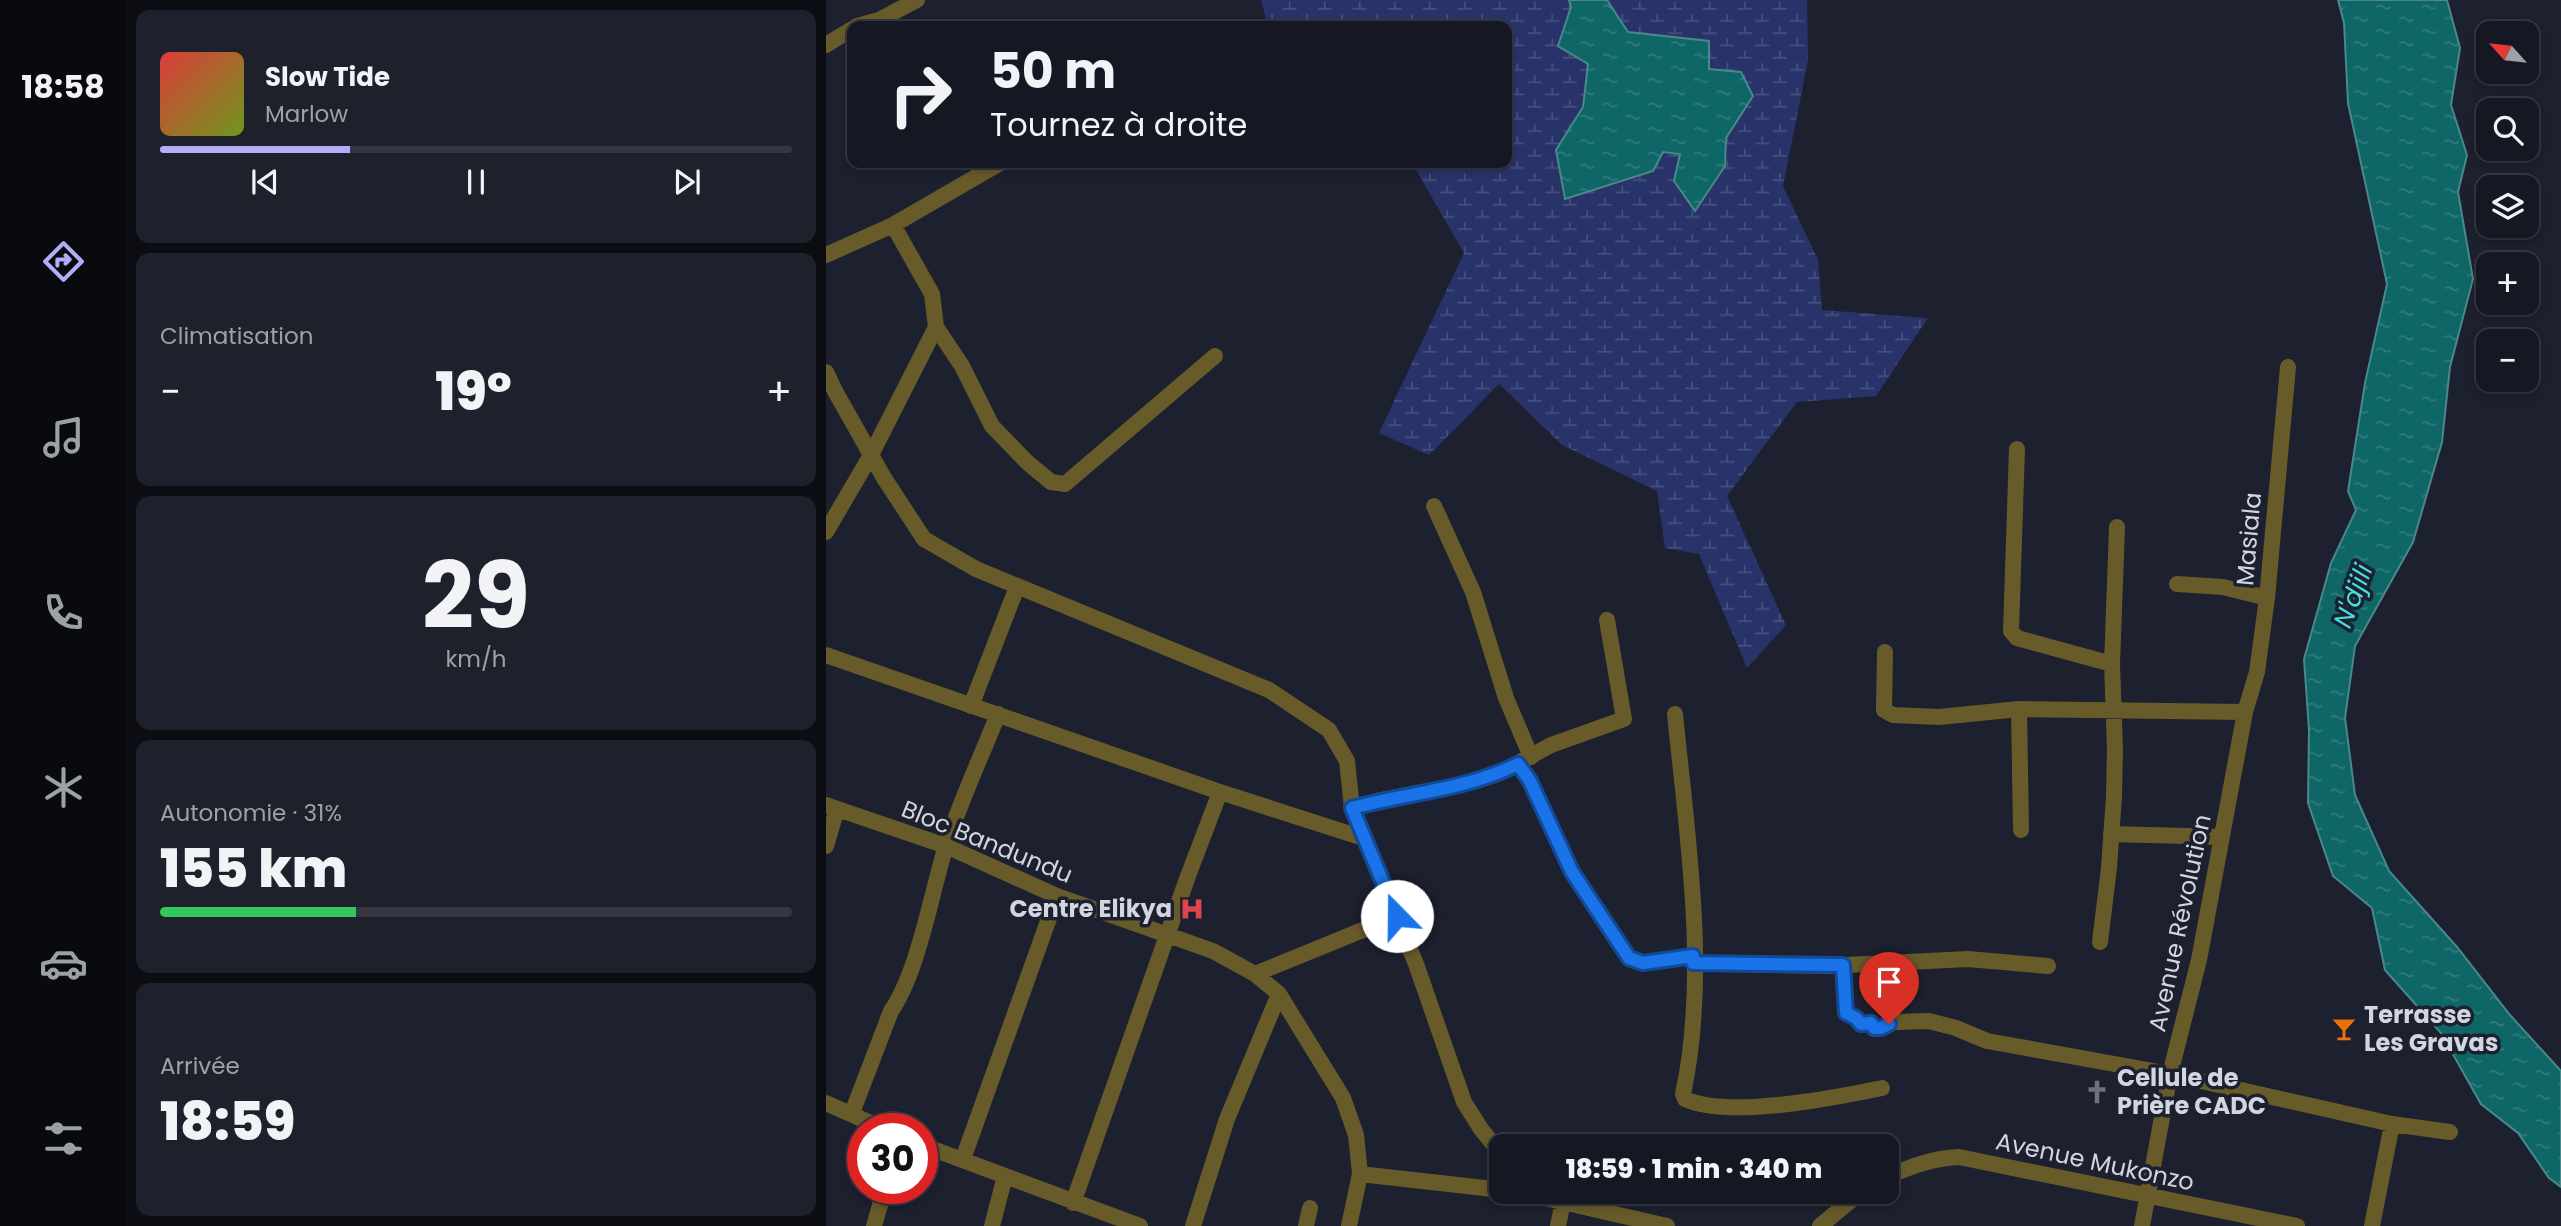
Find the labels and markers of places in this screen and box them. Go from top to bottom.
place label: Centre Elikya [1009,892,1172,925]
hospital icon: Centre Elikya [1178,895,1206,923]
pin [1859,952,1919,1024]
place label: Terrasse Les Gravas [2364,998,2498,1059]
bar icon: Terrasse Les Gravas [2330,1015,2358,1043]
place label: Cellule de Prière CADC [2117,1061,2266,1122]
church icon: Cellule de Prière CADC [2083,1078,2111,1106]

